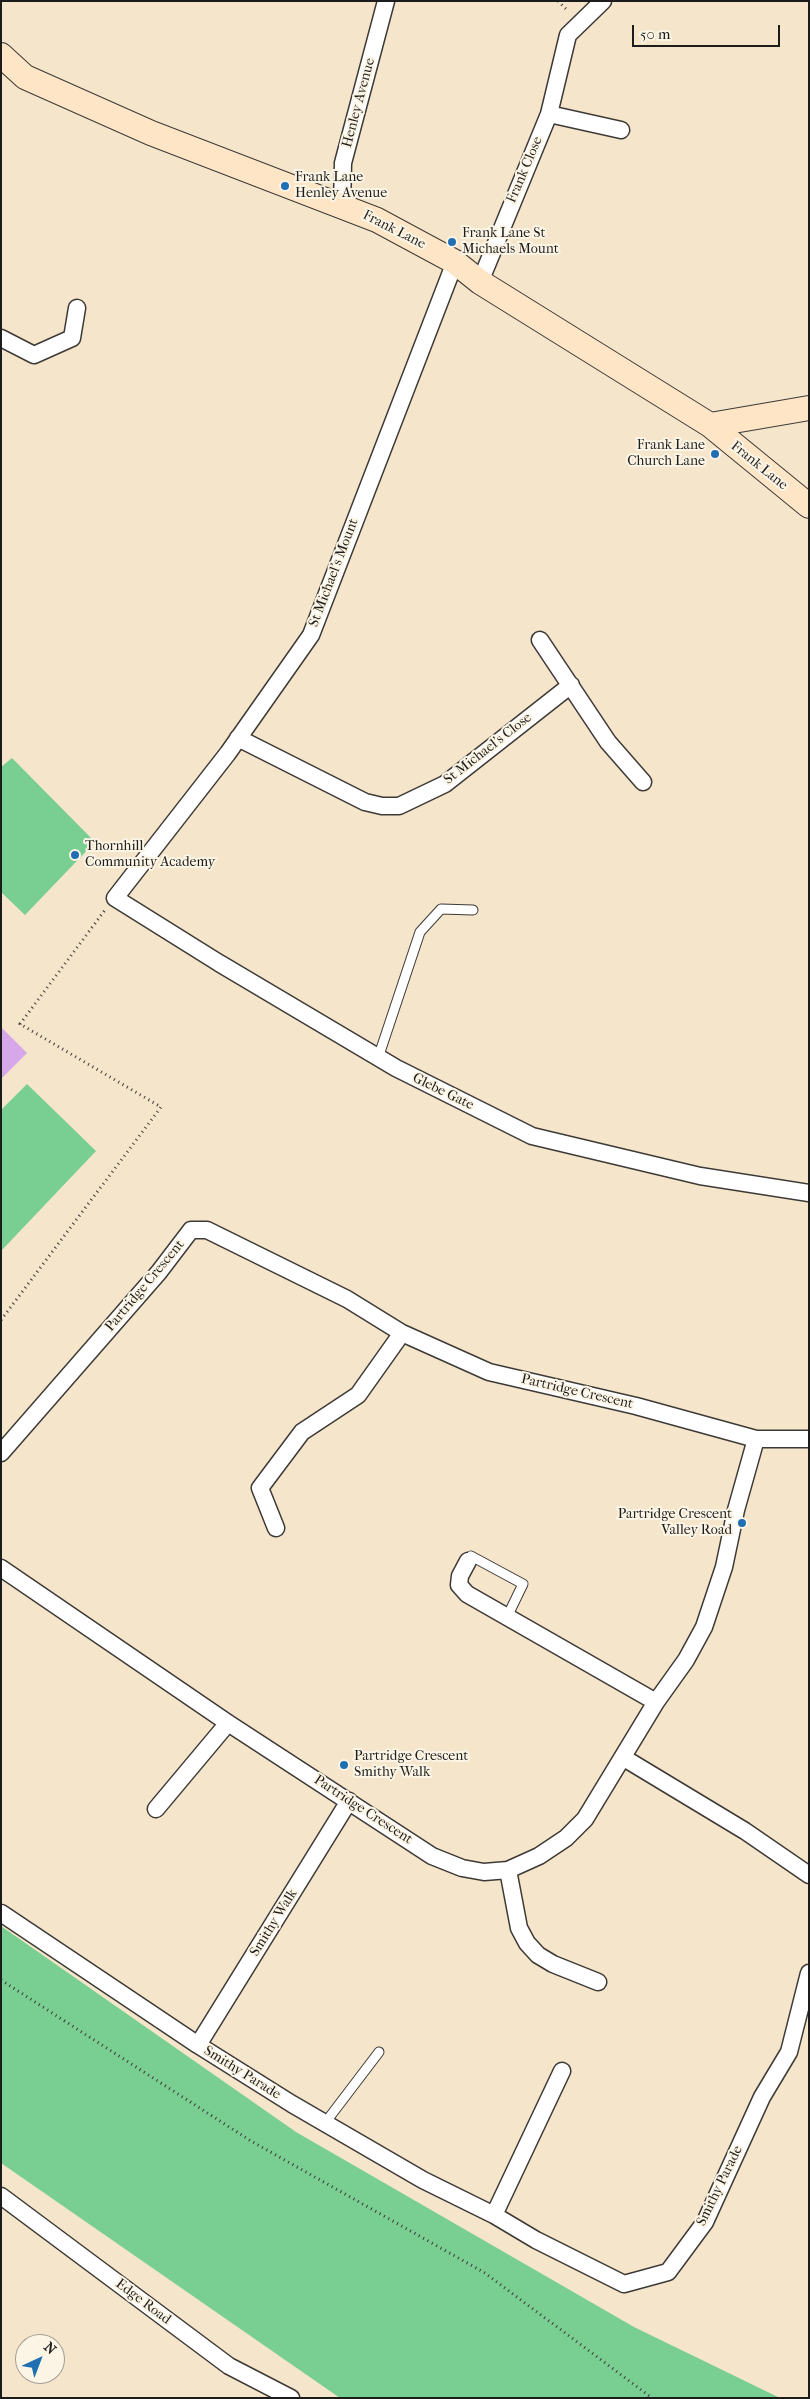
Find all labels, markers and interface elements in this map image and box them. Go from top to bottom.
scale bar [635,15,782,47]
text: 50 m [640,25,670,43]
street label: Henley Avenue [339,56,379,150]
street label: Frank Close [503,134,547,206]
place label: Frank Lane Henley Avenue [295,170,387,202]
marker: Frank Lane Henley Avenue [279,180,291,192]
street label: Frank Lane [360,207,428,253]
place label: Frank Lane St Michaels Mount [462,226,559,258]
marker: Frank Lane St Michaels Mount [446,236,458,248]
place label: Frank Lane Church Lane [627,438,705,471]
street label: Frank Lane [727,438,791,494]
marker: Frank Lane Church Lane [709,448,721,460]
street label: St Michael's Mount [306,516,362,630]
street label: St Michael's Close [441,710,535,788]
place label: Thornhill Community Academy [85,839,215,872]
marker: Thornhill Community Academy [69,849,81,861]
street label: Glebe Gate [410,1070,476,1114]
street label: Partridge Crescent [102,1237,188,1335]
street label: Partridge Crescent [519,1371,635,1413]
place label: Partridge Crescent Valley Road [618,1507,732,1540]
marker: Partridge Crescent Valley Road [736,1517,748,1529]
place label: Partridge Crescent Smithy Walk [354,1749,468,1781]
marker: Partridge Crescent Smithy Walk [338,1759,350,1771]
street label: Partridge Crescent [310,1772,416,1848]
street label: Smithy Walk [247,1886,301,1960]
street label: Smithy Parade [200,2043,284,2103]
street label: Smithy Parade [693,2143,747,2229]
street label: Edge Road [112,2276,174,2328]
north arrow [15,2334,65,2384]
text: N [40,2339,60,2358]

